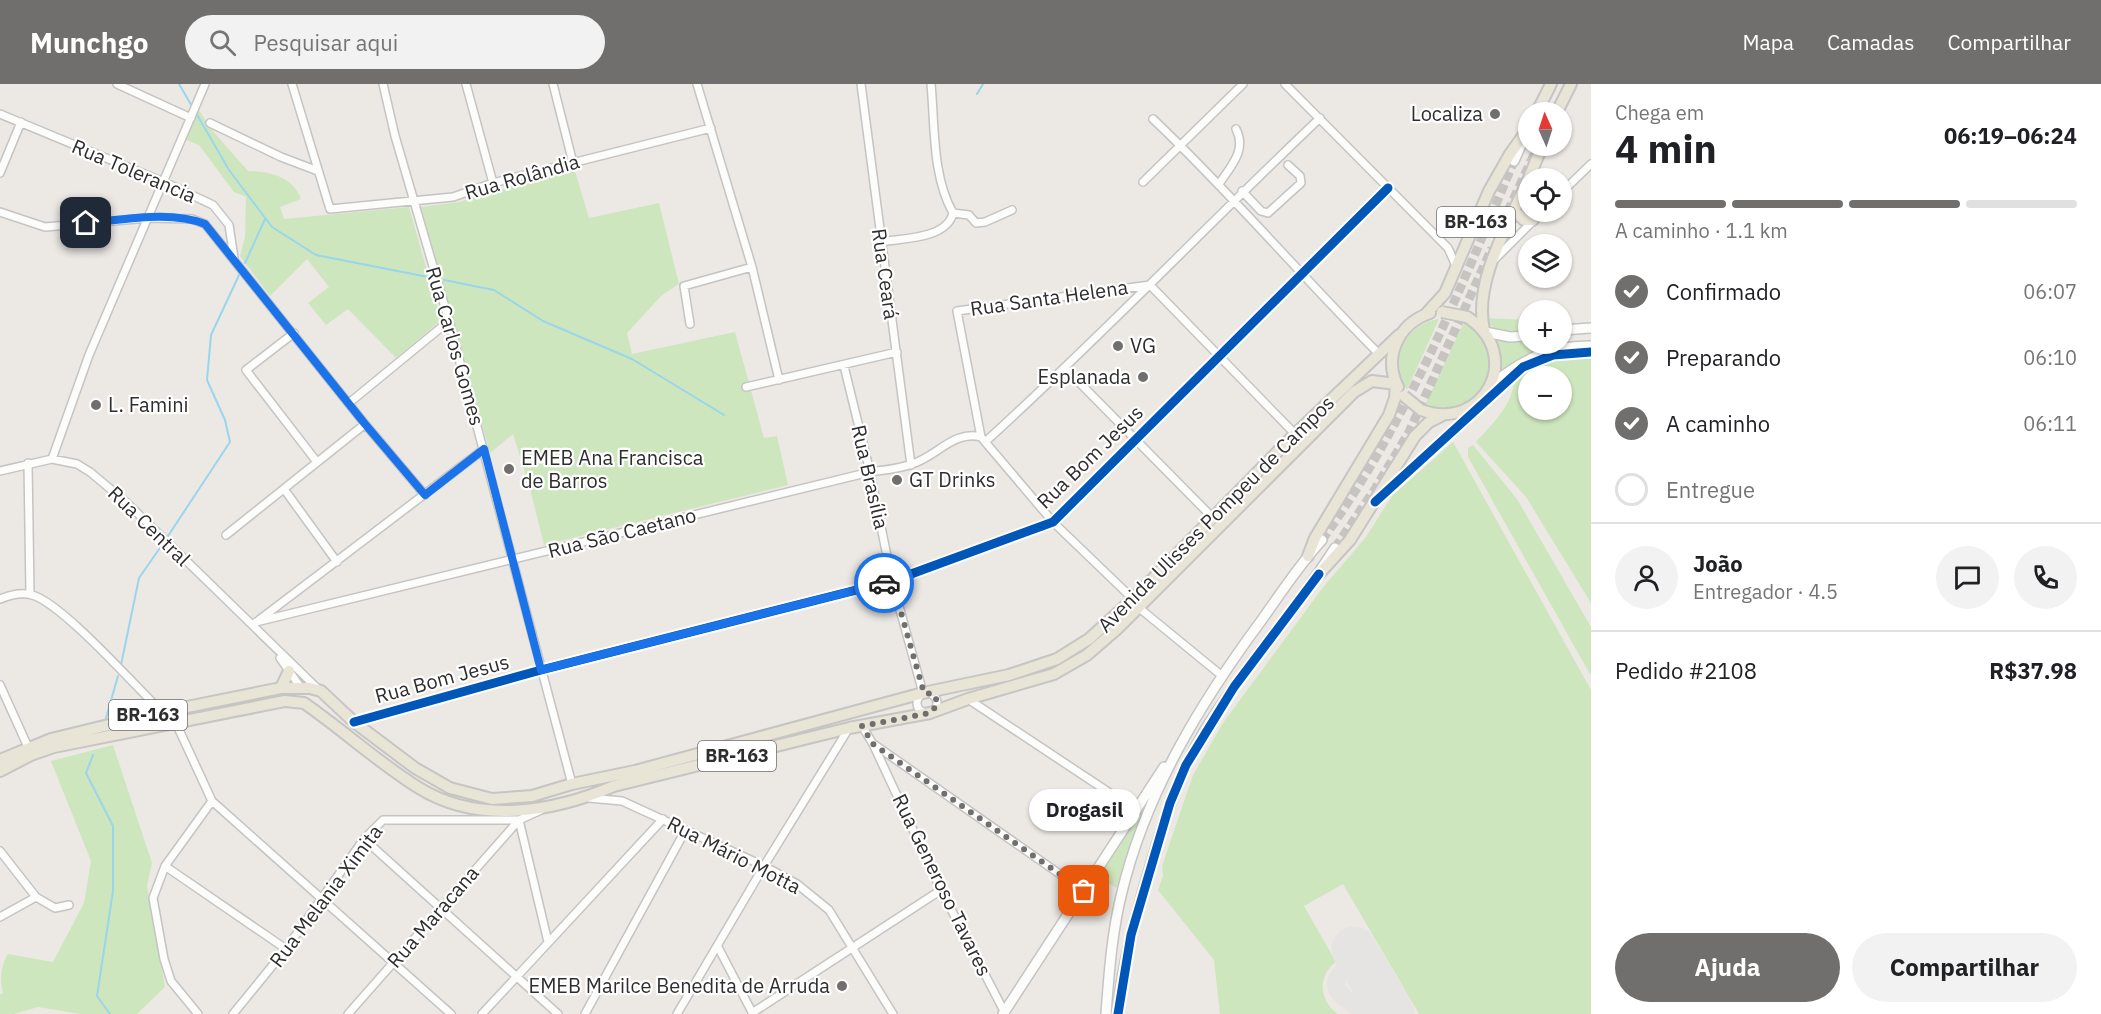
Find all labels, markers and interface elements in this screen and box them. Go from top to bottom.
search box [185,15,605,69]
text: Munchgo [30,24,149,61]
icon: search [206,26,239,59]
text: Pesquisar aqui [254,28,398,57]
text: Mapa [1742,28,1794,56]
text: Camadas [1827,28,1914,56]
text: Compartilhar [1947,28,2071,56]
text: Chega em [1615,99,1704,126]
place label: Localiza [1411,100,1483,127]
north arrow [1518,102,1572,156]
map controls [1518,102,1572,420]
marker: Localiza [1488,107,1502,121]
text: 06:19–06:24 [1944,121,2077,150]
text: 4 min [1615,123,1717,174]
street label: Rua Tolerancia [68,132,201,209]
street label: Rua Rolândia [461,147,583,206]
button: locate [1518,168,1572,222]
pin [60,197,111,248]
icon: home [69,206,102,239]
road number: BR-163 [1437,207,1515,237]
text: A caminho · 1.1 km [1615,217,1788,244]
street label: Rua Ceará [866,227,905,321]
button: layers [1518,234,1572,288]
street label: Rua Carlos Gomes [420,263,491,429]
street label: Rua Santa Helena [968,273,1130,322]
icon: check [1615,275,1648,308]
text: Confirmado [1666,277,1781,306]
text: 06:07 [2023,278,2077,305]
button: + [1518,300,1572,354]
place label: VG [1130,332,1156,359]
marker: VG [1111,339,1125,353]
icon: check [1615,341,1648,374]
text: Preparando [1666,343,1781,372]
text: 06:10 [2023,344,2077,371]
place label: Esplanada [1038,363,1131,390]
button: − [1518,366,1572,420]
marker: Esplanada [1136,370,1150,384]
street label: Avenida Ulisses Pompeu de Campos [1091,389,1340,638]
place label: L. Famini [108,391,189,418]
marker: L. Famini [89,398,103,412]
street label: Rua Bom Jesus [1031,399,1149,514]
icon: check [1615,407,1648,440]
text: A caminho [1666,409,1770,438]
text: 06:11 [2023,410,2077,437]
street label: Rua Brasília [845,422,896,532]
place label: EMEB Ana Francisca de Barros [521,444,704,494]
marker: EMEB Ana Francisca de Barros [502,462,516,476]
place label: GT Drinks [909,466,996,493]
marker: GT Drinks [890,473,904,487]
text: Entregue [1666,475,1755,504]
street label: Rua Central [102,480,196,572]
street label: Rua São Caetano [545,501,699,564]
button: person [1615,546,1678,609]
button: chat [1936,546,1999,609]
button: phone [2014,546,2077,609]
text: João [1693,549,1743,578]
courier [854,553,914,613]
icon: car [868,567,901,600]
text: Entregador · 4.5 [1693,578,1838,605]
street label: Rua Bom Jesus [372,648,512,709]
text: Pedido #2108 [1615,656,1757,685]
text: R$37.98 [1989,656,2077,685]
road number: BR-163 [109,700,187,730]
road number: BR-163 [698,741,776,771]
street label: Rua Generoso Tavares [887,789,998,980]
callout: Drogasil [1028,789,1140,831]
text: Drogasil [1046,796,1123,823]
street label: Rua Mário Motta [663,809,806,900]
street label: Rua Melania Ximita [263,819,388,973]
street label: Rua Maracana [381,860,485,974]
pin [1058,865,1109,916]
icon: bag [1067,874,1100,907]
button: Ajuda [1615,933,1840,1002]
button: Compartilhar [1852,933,2077,1002]
place label: EMEB Marilce Benedita de Arruda [528,972,830,999]
marker: EMEB Marilce Benedita de Arruda [835,979,849,993]

